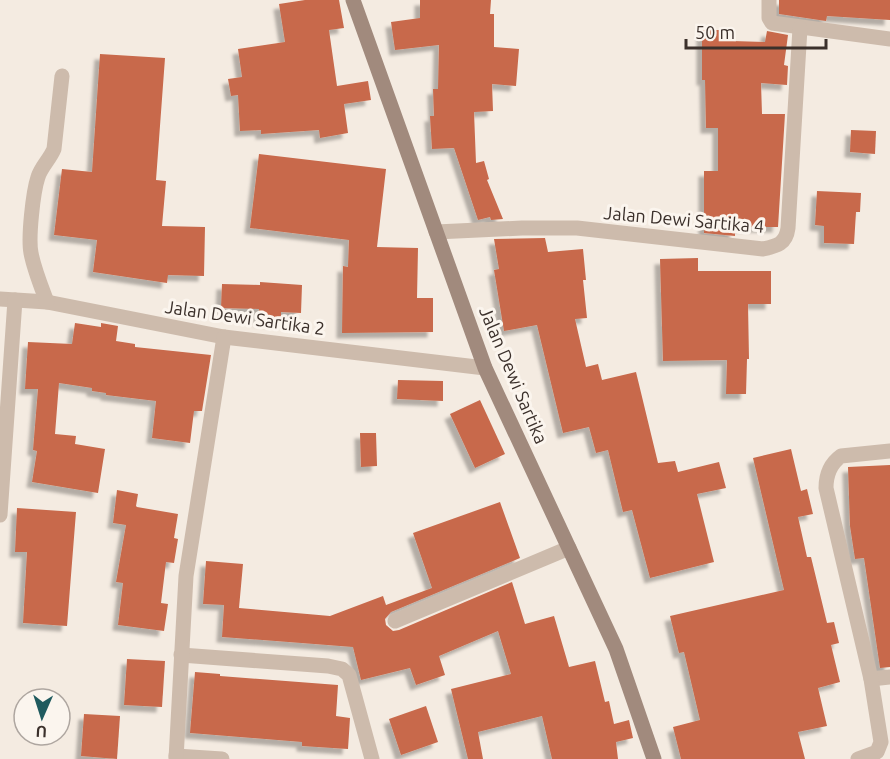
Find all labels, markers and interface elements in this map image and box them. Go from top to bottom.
scale bar [686,12,826,50]
text: 50 m [695,22,735,42]
street label: Jalan Dewi Sartika 4 [603,202,765,236]
street label: Jalan Dewi Sartika 2 [164,296,326,338]
street label: Jalan Dewi Sartika [476,303,552,447]
north arrow [12,687,72,747]
text: U [35,723,47,741]

